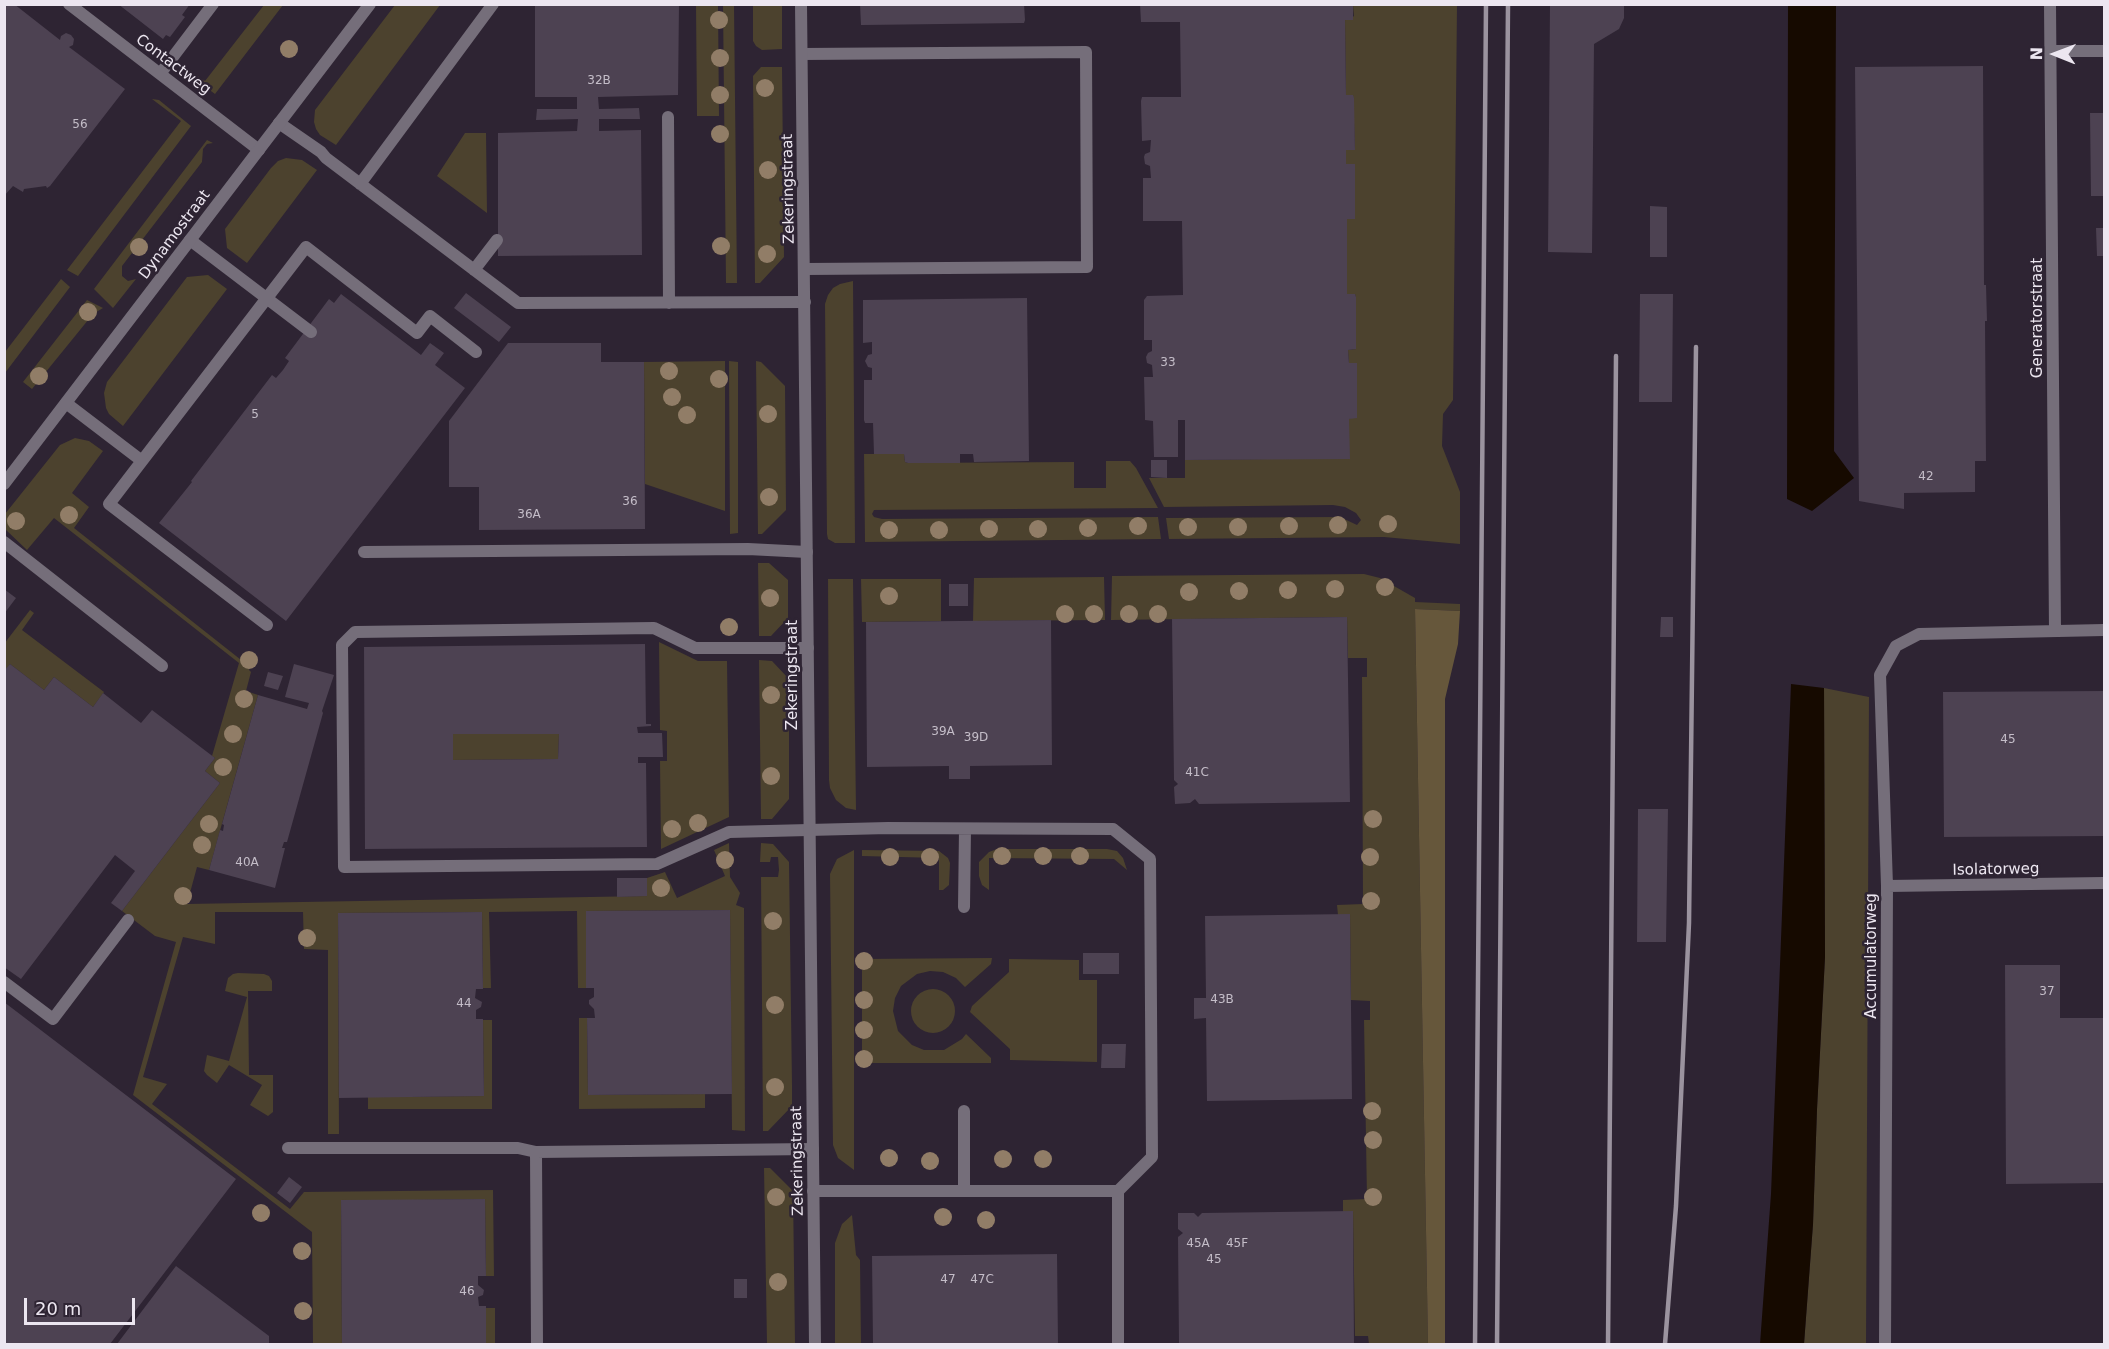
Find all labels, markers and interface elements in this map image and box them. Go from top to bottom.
north arrow [2025,24,2085,84]
street label: Contactweg [132,31,214,99]
text: N [2027,47,2046,61]
house number: 32B [587,74,611,88]
house number: 56 [72,118,88,132]
street label: Zekeringstraat [779,134,799,244]
street label: Dynamostraat [136,187,214,283]
street label: Generatorstraat [2029,258,2047,378]
house number: 33 [1160,356,1176,370]
house number: 5 [251,408,259,422]
house number: 42 [1918,470,1934,484]
house number: 36 [622,495,638,509]
house number: 36A [517,508,541,522]
street label: Zekeringstraat [784,620,802,730]
house number: 39A [931,725,955,739]
house number: 39D [964,731,988,745]
house number: 45 [2000,733,2016,747]
house number: 41C [1185,766,1209,780]
house number: 40A [235,856,259,870]
street label: Isolatorweg [1952,860,2040,880]
street label: Accumulatorweg [1863,893,1881,1019]
house number: 37 [2039,985,2055,999]
house number: 43B [1210,993,1234,1007]
house number: 44 [456,997,472,1011]
street label: Zekeringstraat [788,1106,808,1216]
house number: 45A [1186,1237,1210,1251]
house number: 45F [1226,1237,1248,1251]
house number: 45 [1206,1253,1222,1267]
house number: 47 [940,1273,956,1287]
house number: 47C [970,1273,994,1287]
house number: 46 [459,1285,475,1299]
scale bar [27,1286,138,1324]
text: 20 m [35,1298,81,1319]

